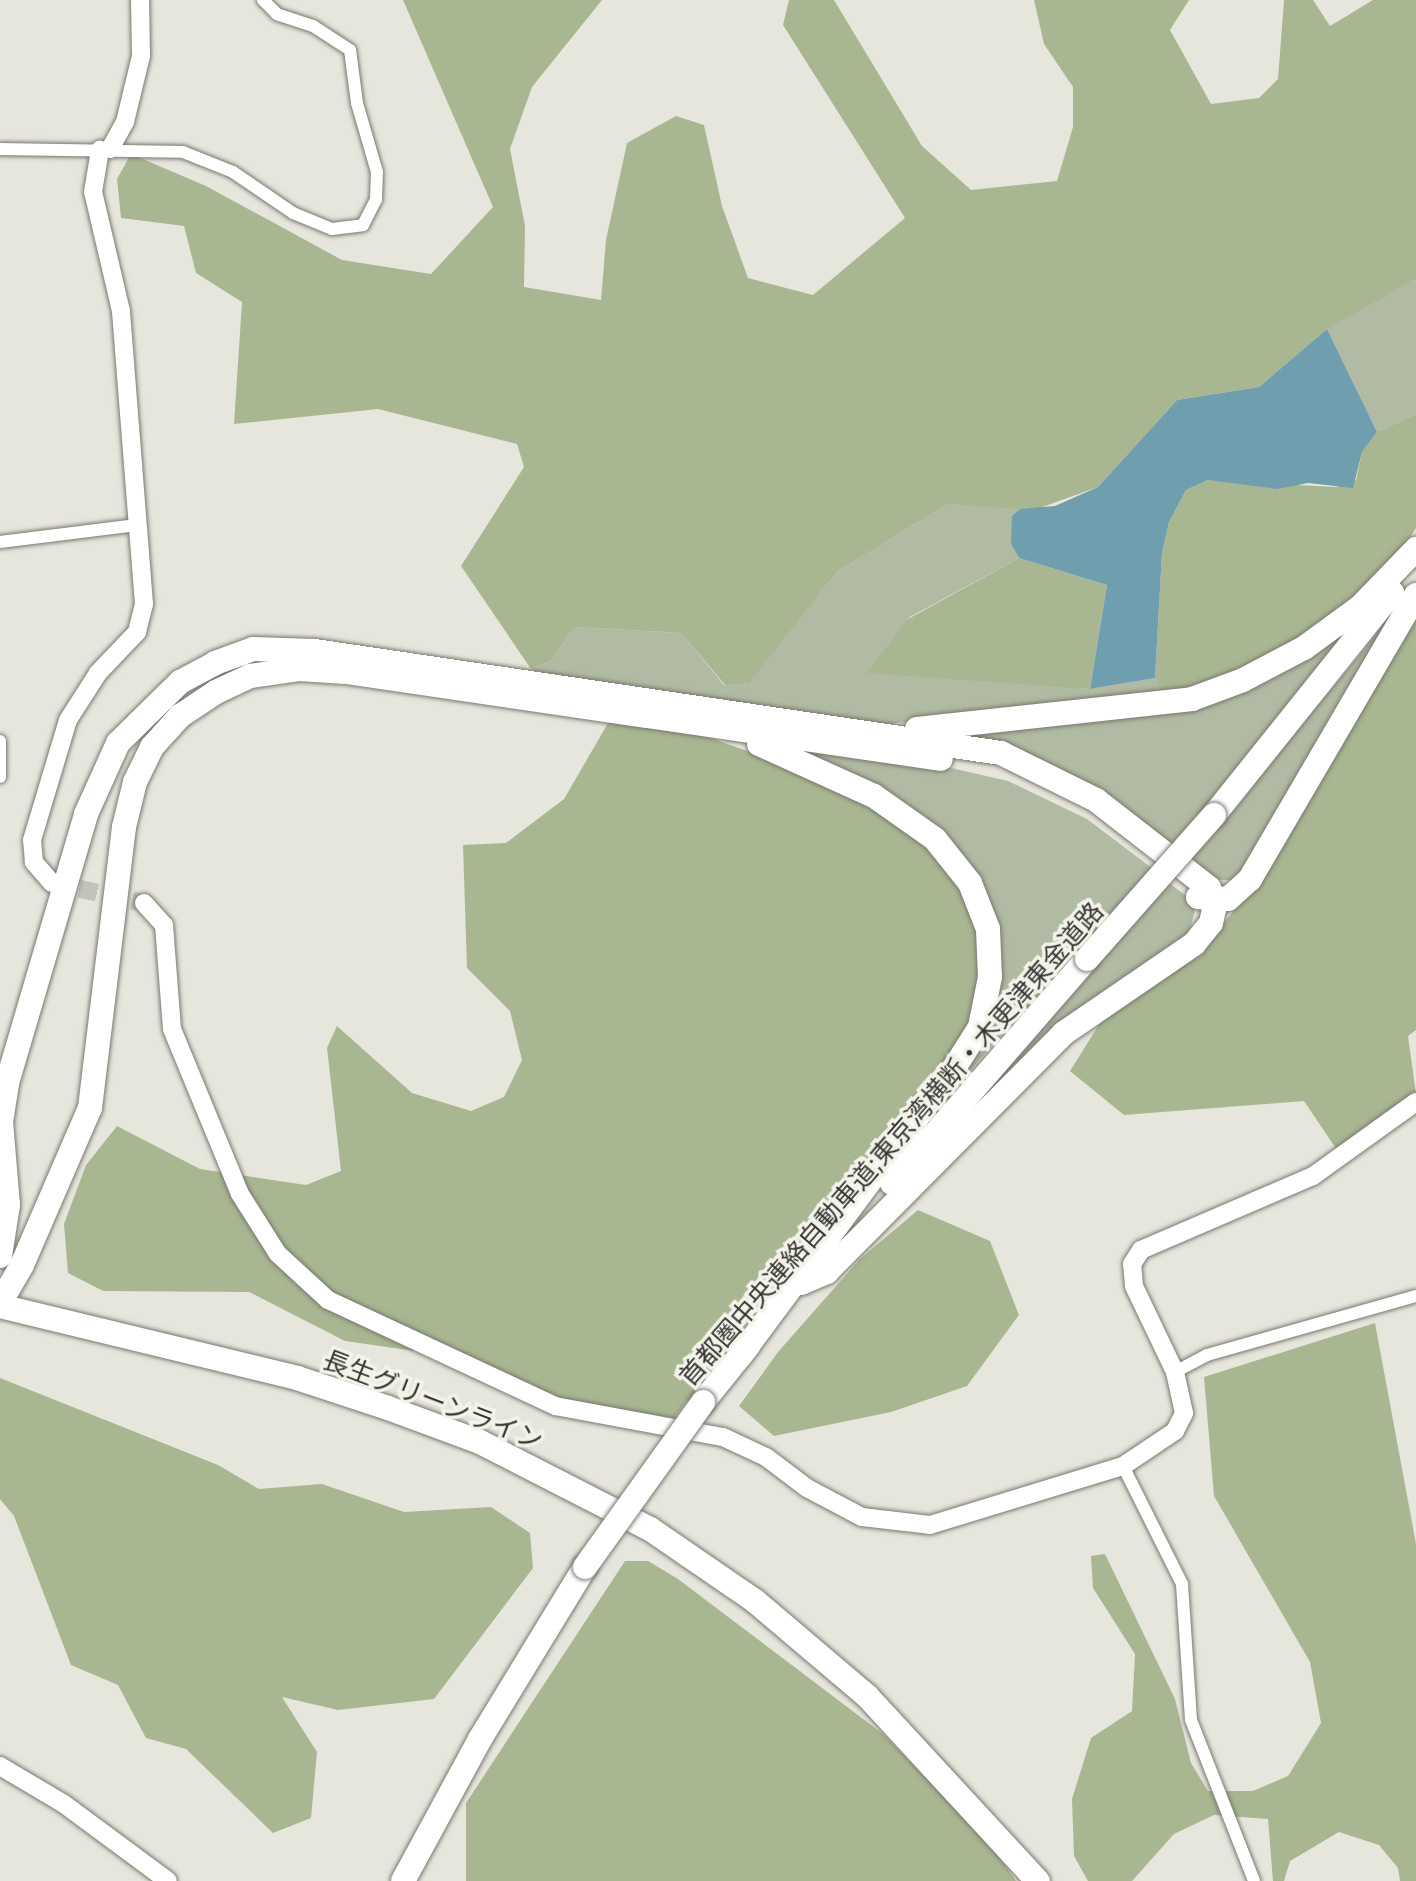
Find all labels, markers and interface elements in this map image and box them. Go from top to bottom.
street label: 首都圏中央連絡自動車道;東京湾横断・木更津東金道路 [672,896,1110,1392]
street label: 長生グリーンライン [318,1344,548,1456]

